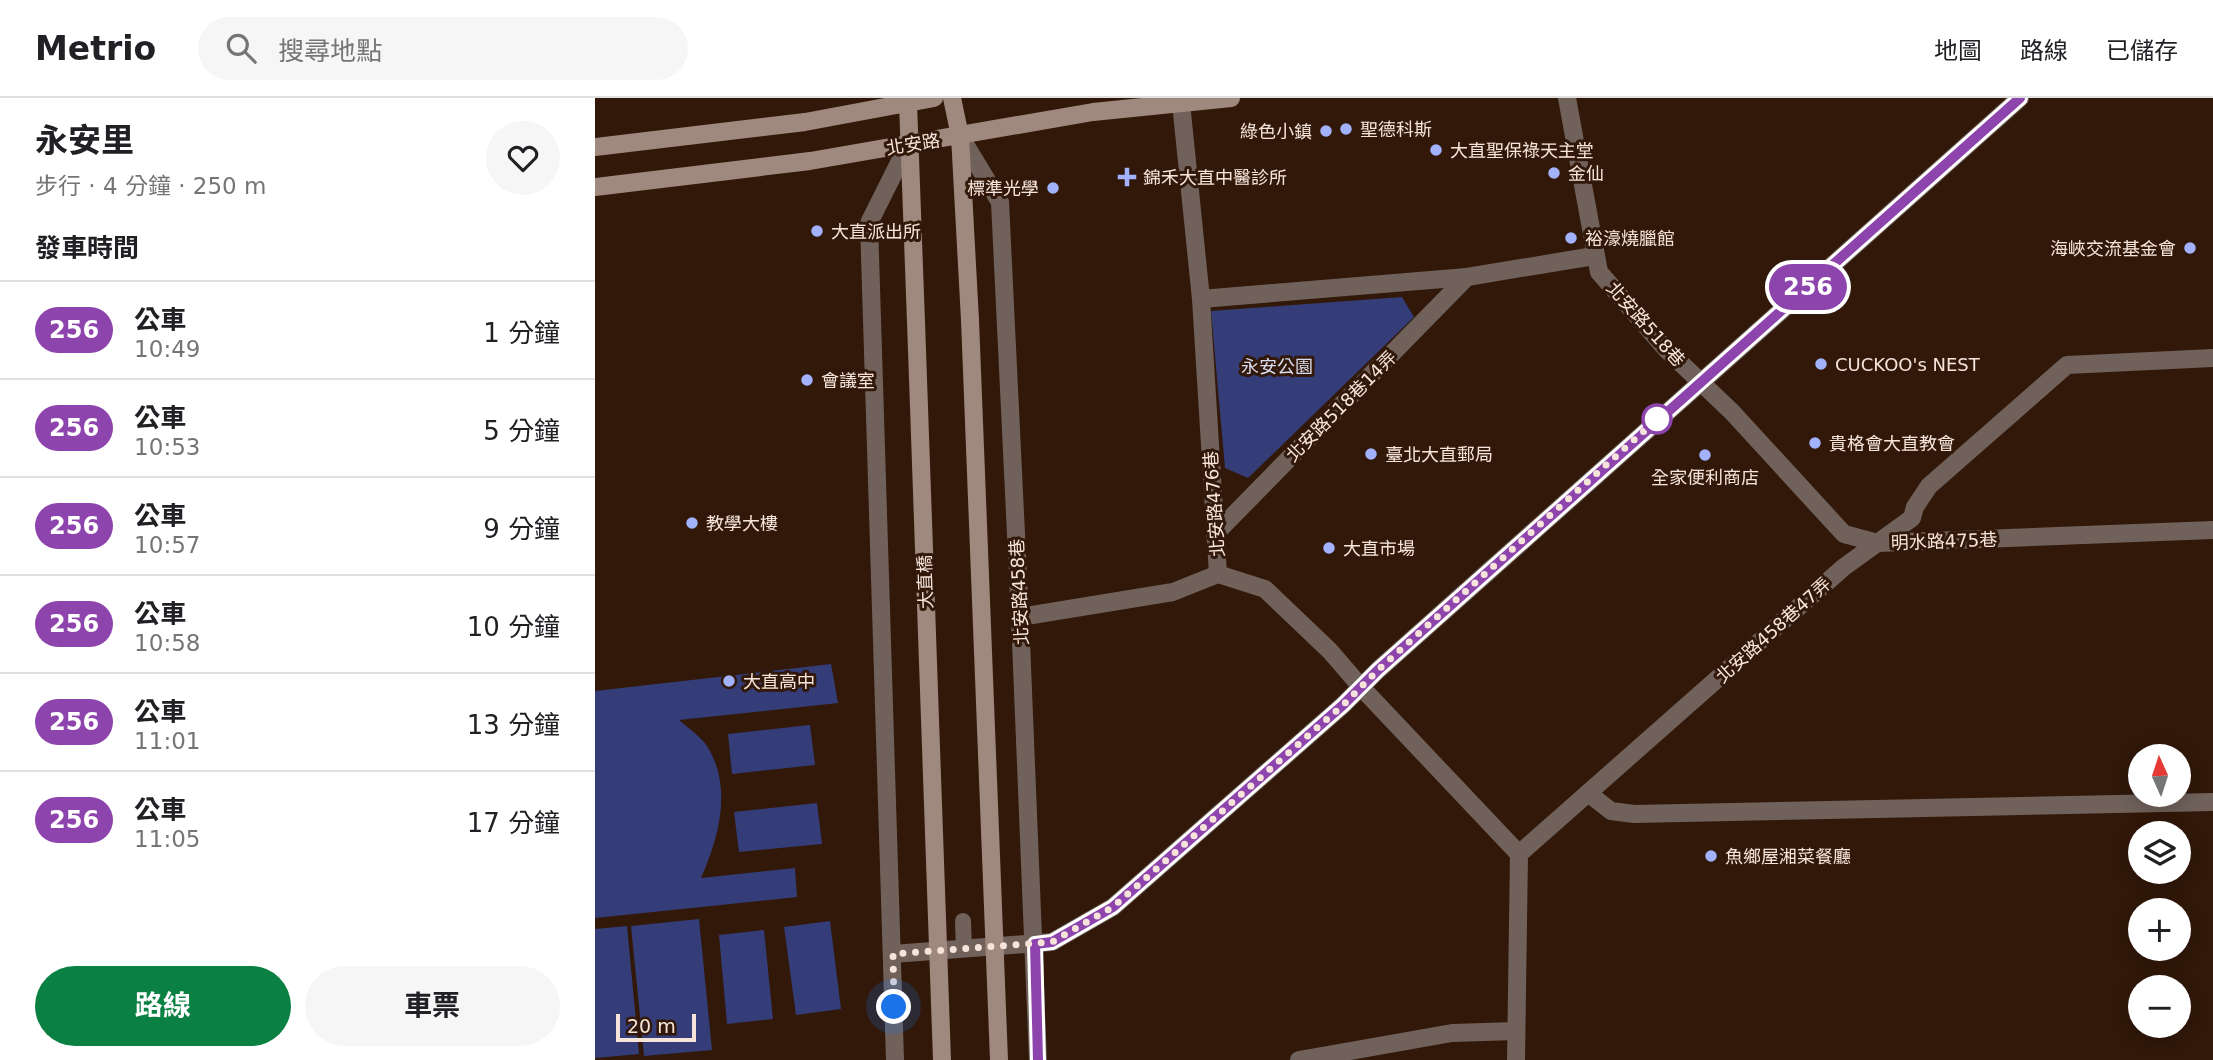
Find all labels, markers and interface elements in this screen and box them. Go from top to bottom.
search box [198,17,688,80]
text: Metrio [35,29,156,68]
icon: search [222,29,260,67]
text: 搜尋地點 [278,36,382,66]
text: 地圖 [1934,37,1982,65]
text: 路線 [2020,37,2068,65]
text: 已儲存 [2106,37,2178,65]
place label: 聖德科斯 [1360,119,1432,140]
text: 永安里 [35,121,134,160]
button: heart [486,121,560,195]
place label: 綠色小鎮 [1240,121,1312,142]
marker: 聖德科斯 [1338,121,1354,137]
marker: 綠色小鎮 [1318,123,1334,139]
street label: 北安路 [885,129,941,159]
place label: 大直聖保祿天主堂 [1450,140,1594,161]
marker: 大直聖保祿天主堂 [1428,142,1444,158]
place label: 金仙 [1568,163,1604,184]
marker: 金仙 [1546,165,1562,181]
marker: 錦禾大直中醫診所 [1117,167,1137,187]
place label: 錦禾大直中醫診所 [1143,167,1287,188]
text: 步行 · 4 分鐘 · 250 m [35,173,266,199]
place label: 標準光學 [967,178,1039,199]
marker: 標準光學 [1045,180,1061,196]
place label: 大直派出所 [831,221,921,242]
marker: 大直派出所 [809,223,825,239]
place label: 裕濠燒臘館 [1585,228,1675,249]
marker: 裕濠燒臘館 [1563,230,1579,246]
text: 發車時間 [35,233,139,263]
place label: 海峽交流基金會 [2050,238,2176,259]
marker: 海峽交流基金會 [2182,240,2198,256]
line badge: 256 [1768,264,1848,310]
text: 256 [1783,273,1833,301]
street label: 北安路518巷 [1603,277,1689,371]
text: 公車 [134,305,186,335]
text: 256 [49,316,99,344]
text: 1 分鐘 [483,318,560,348]
text: 10:49 [134,336,200,362]
street label: 北安路518巷14弄 [1282,347,1400,465]
place label: CUCKOO's NEST [1835,354,1981,375]
park label: 永安公園 [1241,356,1313,377]
marker: CUCKOO's NEST [1813,356,1829,372]
place label: 會議室 [821,370,875,391]
marker: 會議室 [799,372,815,388]
text: 公車 [134,403,186,433]
unlabelled marker [1642,404,1672,434]
text: 256 [49,414,99,442]
text: 5 分鐘 [483,416,560,446]
place label: 貴格會大直教會 [1829,433,1955,454]
text: 10:53 [134,434,200,460]
marker: 貴格會大直教會 [1807,435,1823,451]
place label: 臺北大直郵局 [1385,444,1493,465]
marker: 臺北大直郵局 [1363,446,1379,462]
marker: 全家便利商店 [1697,447,1713,463]
street label: 北安路476巷 [1200,450,1228,558]
place label: 全家便利商店 [1651,467,1759,488]
text: 公車 [134,501,186,531]
text: 256 [49,512,99,540]
place label: 教學大樓 [706,513,778,534]
text: 9 分鐘 [483,514,560,544]
marker: 教學大樓 [684,515,700,531]
street label: 明水路475巷 [1890,529,1998,553]
text: 10:57 [134,532,200,558]
street label: 北安路458巷 [1006,538,1032,646]
place label: 大直市場 [1343,538,1415,559]
marker: 大直市場 [1321,540,1337,556]
street label: 大直橋 [914,555,936,609]
street label: 北安路458巷47弄 [1711,573,1835,687]
text: 公車 [134,599,186,629]
text: 256 [49,610,99,638]
text: 10 分鐘 [467,612,560,642]
text: 10:58 [134,630,200,656]
place label: 大直高中 [743,671,815,692]
marker: 大直高中 [721,673,737,689]
text: 公車 [134,697,186,727]
text: 256 [49,708,99,736]
text: 13 分鐘 [467,710,560,740]
text: 11:01 [134,728,200,754]
north arrow [2128,744,2191,807]
map controls [2128,744,2191,1038]
text: 公車 [134,795,186,825]
text: 256 [49,806,99,834]
text: 17 分鐘 [467,808,560,838]
button: layers [2128,821,2191,884]
text: 11:05 [134,826,200,852]
place label: 魚鄉屋湘菜餐廳 [1725,846,1851,867]
marker: 魚鄉屋湘菜餐廳 [1703,848,1719,864]
button: + [2128,898,2191,961]
button: 路線 [35,966,291,1046]
button: 車票 [305,966,560,1046]
button: − [2128,975,2191,1038]
your location [876,989,911,1024]
scale bar [616,1011,697,1043]
text: 20 m [627,1015,676,1037]

